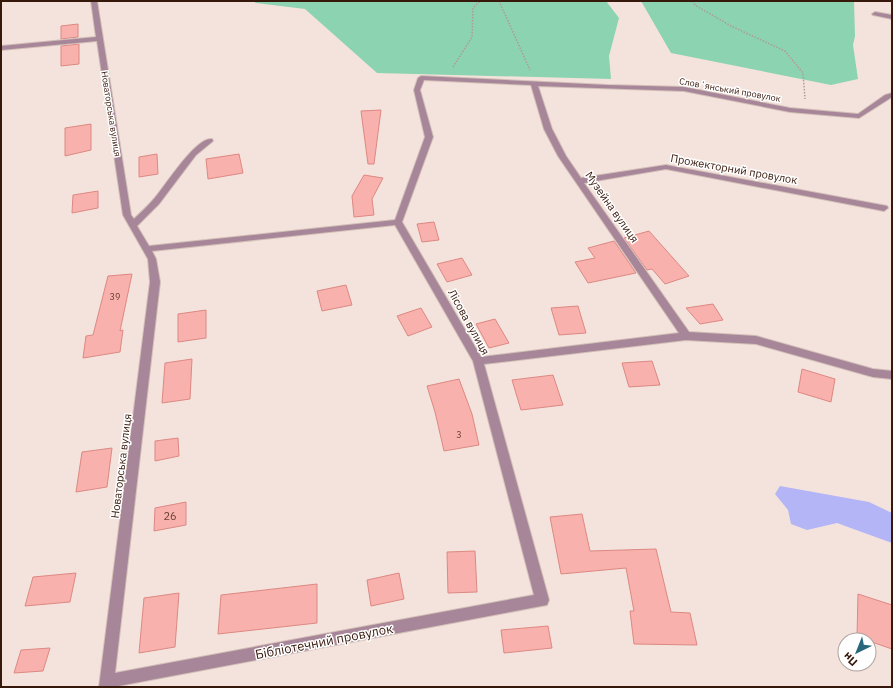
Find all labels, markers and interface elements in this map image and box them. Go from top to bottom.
street label: Новаторська вулиця [99,70,124,158]
street label: Словʼянський провулок [678,75,782,104]
street label: Прожекторний провулок [669,151,799,187]
street label: Музейна вулиця [582,169,642,245]
street label: Лісова вулиця [445,287,493,357]
house number: 39 [110,291,120,302]
street label: Новаторська вулиця [108,413,134,519]
house number: 3 [456,429,462,440]
house number: 26 [163,509,177,523]
street label: Бібліотечний провулок [254,620,394,663]
north arrow [837,632,877,672]
text: Пн [840,649,860,669]

